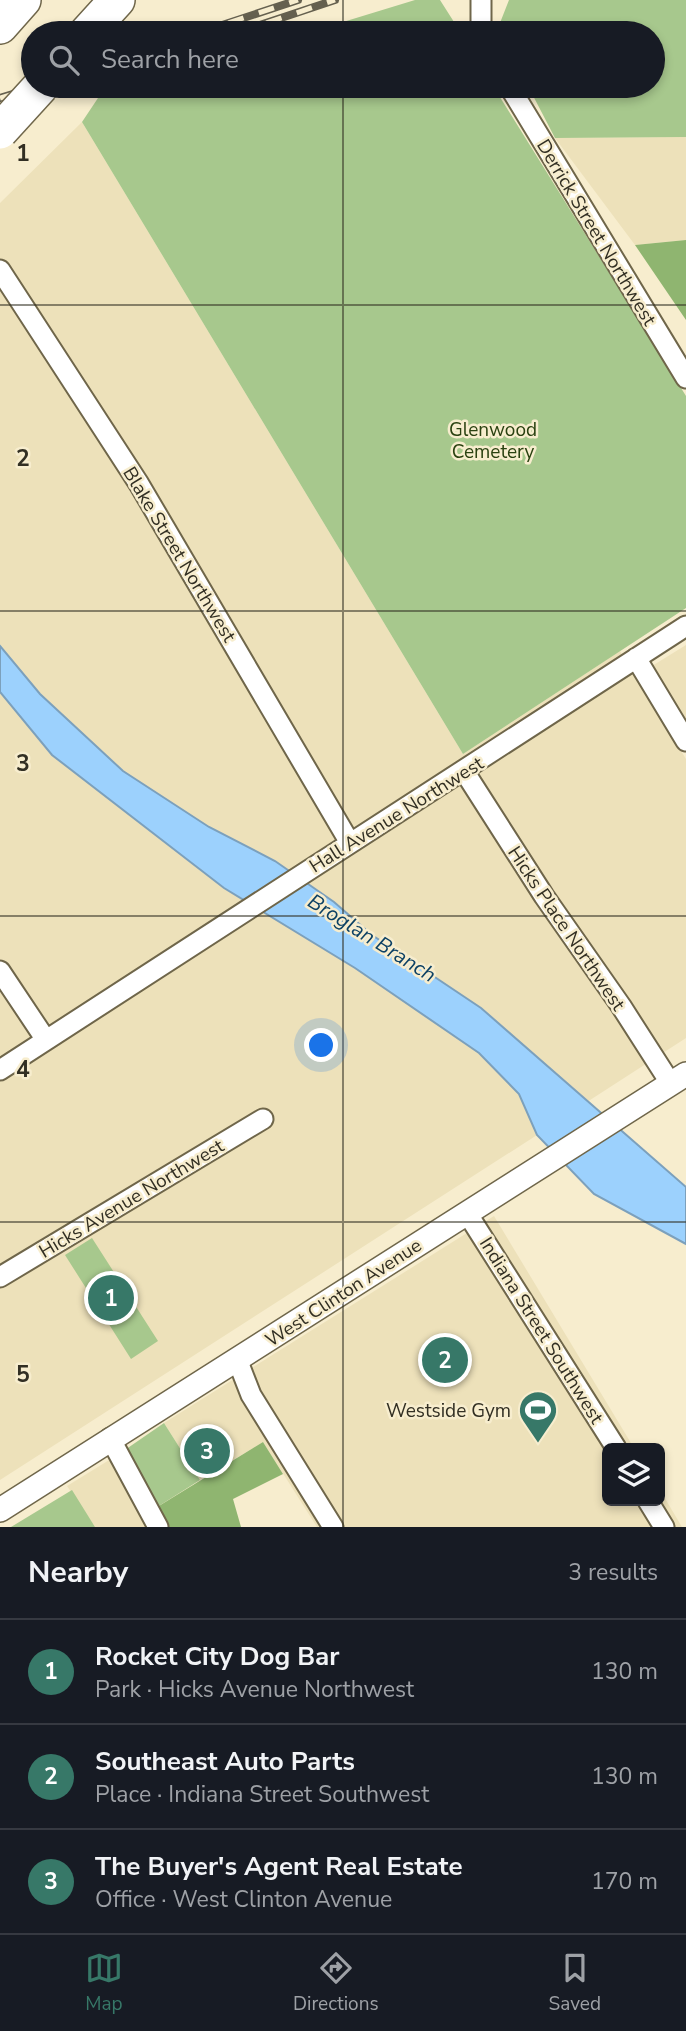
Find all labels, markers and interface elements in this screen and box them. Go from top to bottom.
search box [21,21,665,98]
icon: search [45,41,83,79]
text: Search here [101,42,239,77]
street label: Derrick Street Northwest [530,135,662,331]
text: 1 [16,138,30,169]
park label: Glenwood Cemetery [449,417,537,465]
text: 2 [16,443,30,474]
street label: Blake Street Northwest [116,462,242,647]
text: 3 [16,748,30,779]
street label: Hall Avenue Northwest [304,750,489,879]
street label: Hicks Place Northwest [501,841,631,1016]
water label: Broglan Branch [302,887,442,989]
your location [304,1028,338,1062]
text: 4 [16,1054,30,1085]
street label: Hicks Avenue Northwest [34,1133,229,1264]
street label: West Clinton Avenue [260,1232,427,1353]
street label: Indiana Street Southwest [473,1232,609,1429]
pin: 1 [88,1272,134,1324]
pin: 2 [422,1334,468,1386]
text: 5 [16,1359,30,1390]
sports icon: Westside Gym [517,1389,559,1444]
place label: Westside Gym [386,1398,511,1424]
pin: 3 [184,1425,230,1477]
map controls [602,1443,665,1506]
button: layers [602,1443,665,1506]
text: Nearby [28,1552,128,1593]
text: 3 results [568,1557,658,1588]
text: Rocket City Dog Bar [95,1639,339,1674]
text: 1 [44,1656,58,1687]
text: 130 m [591,1656,658,1687]
text: Park · Hicks Avenue Northwest [95,1674,414,1705]
text: Southeast Auto Parts [95,1744,355,1779]
text: 2 [44,1761,58,1792]
text: 130 m [591,1761,658,1792]
text: Place · Indiana Street Southwest [95,1779,429,1810]
text: The Buyer's Agent Real Estate [95,1849,463,1884]
text: 3 [44,1866,58,1897]
text: 170 m [591,1866,658,1897]
text: Office · West Clinton Avenue [95,1884,392,1915]
tab: Map [85,1949,123,2017]
tab: Directions [293,1949,379,2017]
tab: Saved [549,1949,601,2017]

